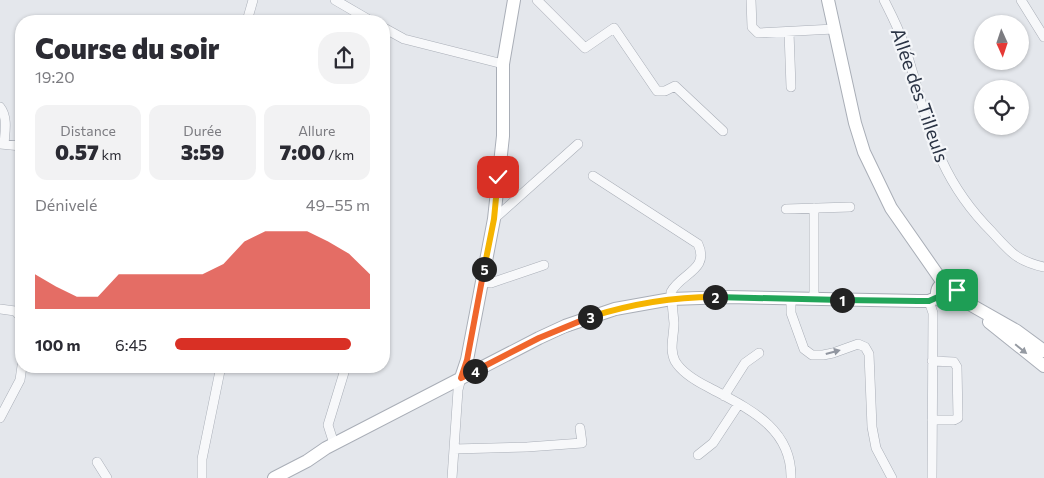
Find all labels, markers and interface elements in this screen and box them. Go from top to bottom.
north arrow [974,15,1029,70]
map controls [974,15,1029,135]
street label: Allée des Tilleuls [887,25,954,165]
text: Course du soir [35,31,220,65]
button: share [318,32,370,84]
text: 19:20 [35,67,75,86]
button: locate [974,80,1029,135]
text: Distance [60,122,116,139]
text: Durée [183,122,222,139]
text: Allure [298,122,335,139]
text: 0.57 [55,139,99,164]
text: 3:59 [181,139,224,164]
text: 7:00 [280,139,325,164]
text: km [99,146,121,163]
text: /km [325,146,354,163]
pin [477,156,519,198]
icon: check [484,163,512,191]
text: Dénivelé [35,195,97,214]
text: 49–55 m [306,195,370,214]
pin: 5 [472,256,496,282]
text: 5 [480,261,489,278]
pin [936,269,978,311]
icon: arrive [943,276,971,304]
pin: 2 [702,284,728,310]
pin: 1 [830,288,854,312]
text: 2 [712,289,719,306]
text: 1 [839,292,846,309]
pin: 3 [578,304,602,330]
text: 3 [586,309,595,326]
text: 100 m [35,335,81,354]
text: 6:45 [115,335,147,354]
one-way arrow [1014,343,1027,354]
one-way arrow [826,348,841,356]
pin: 4 [462,358,488,384]
text: 4 [471,363,480,380]

